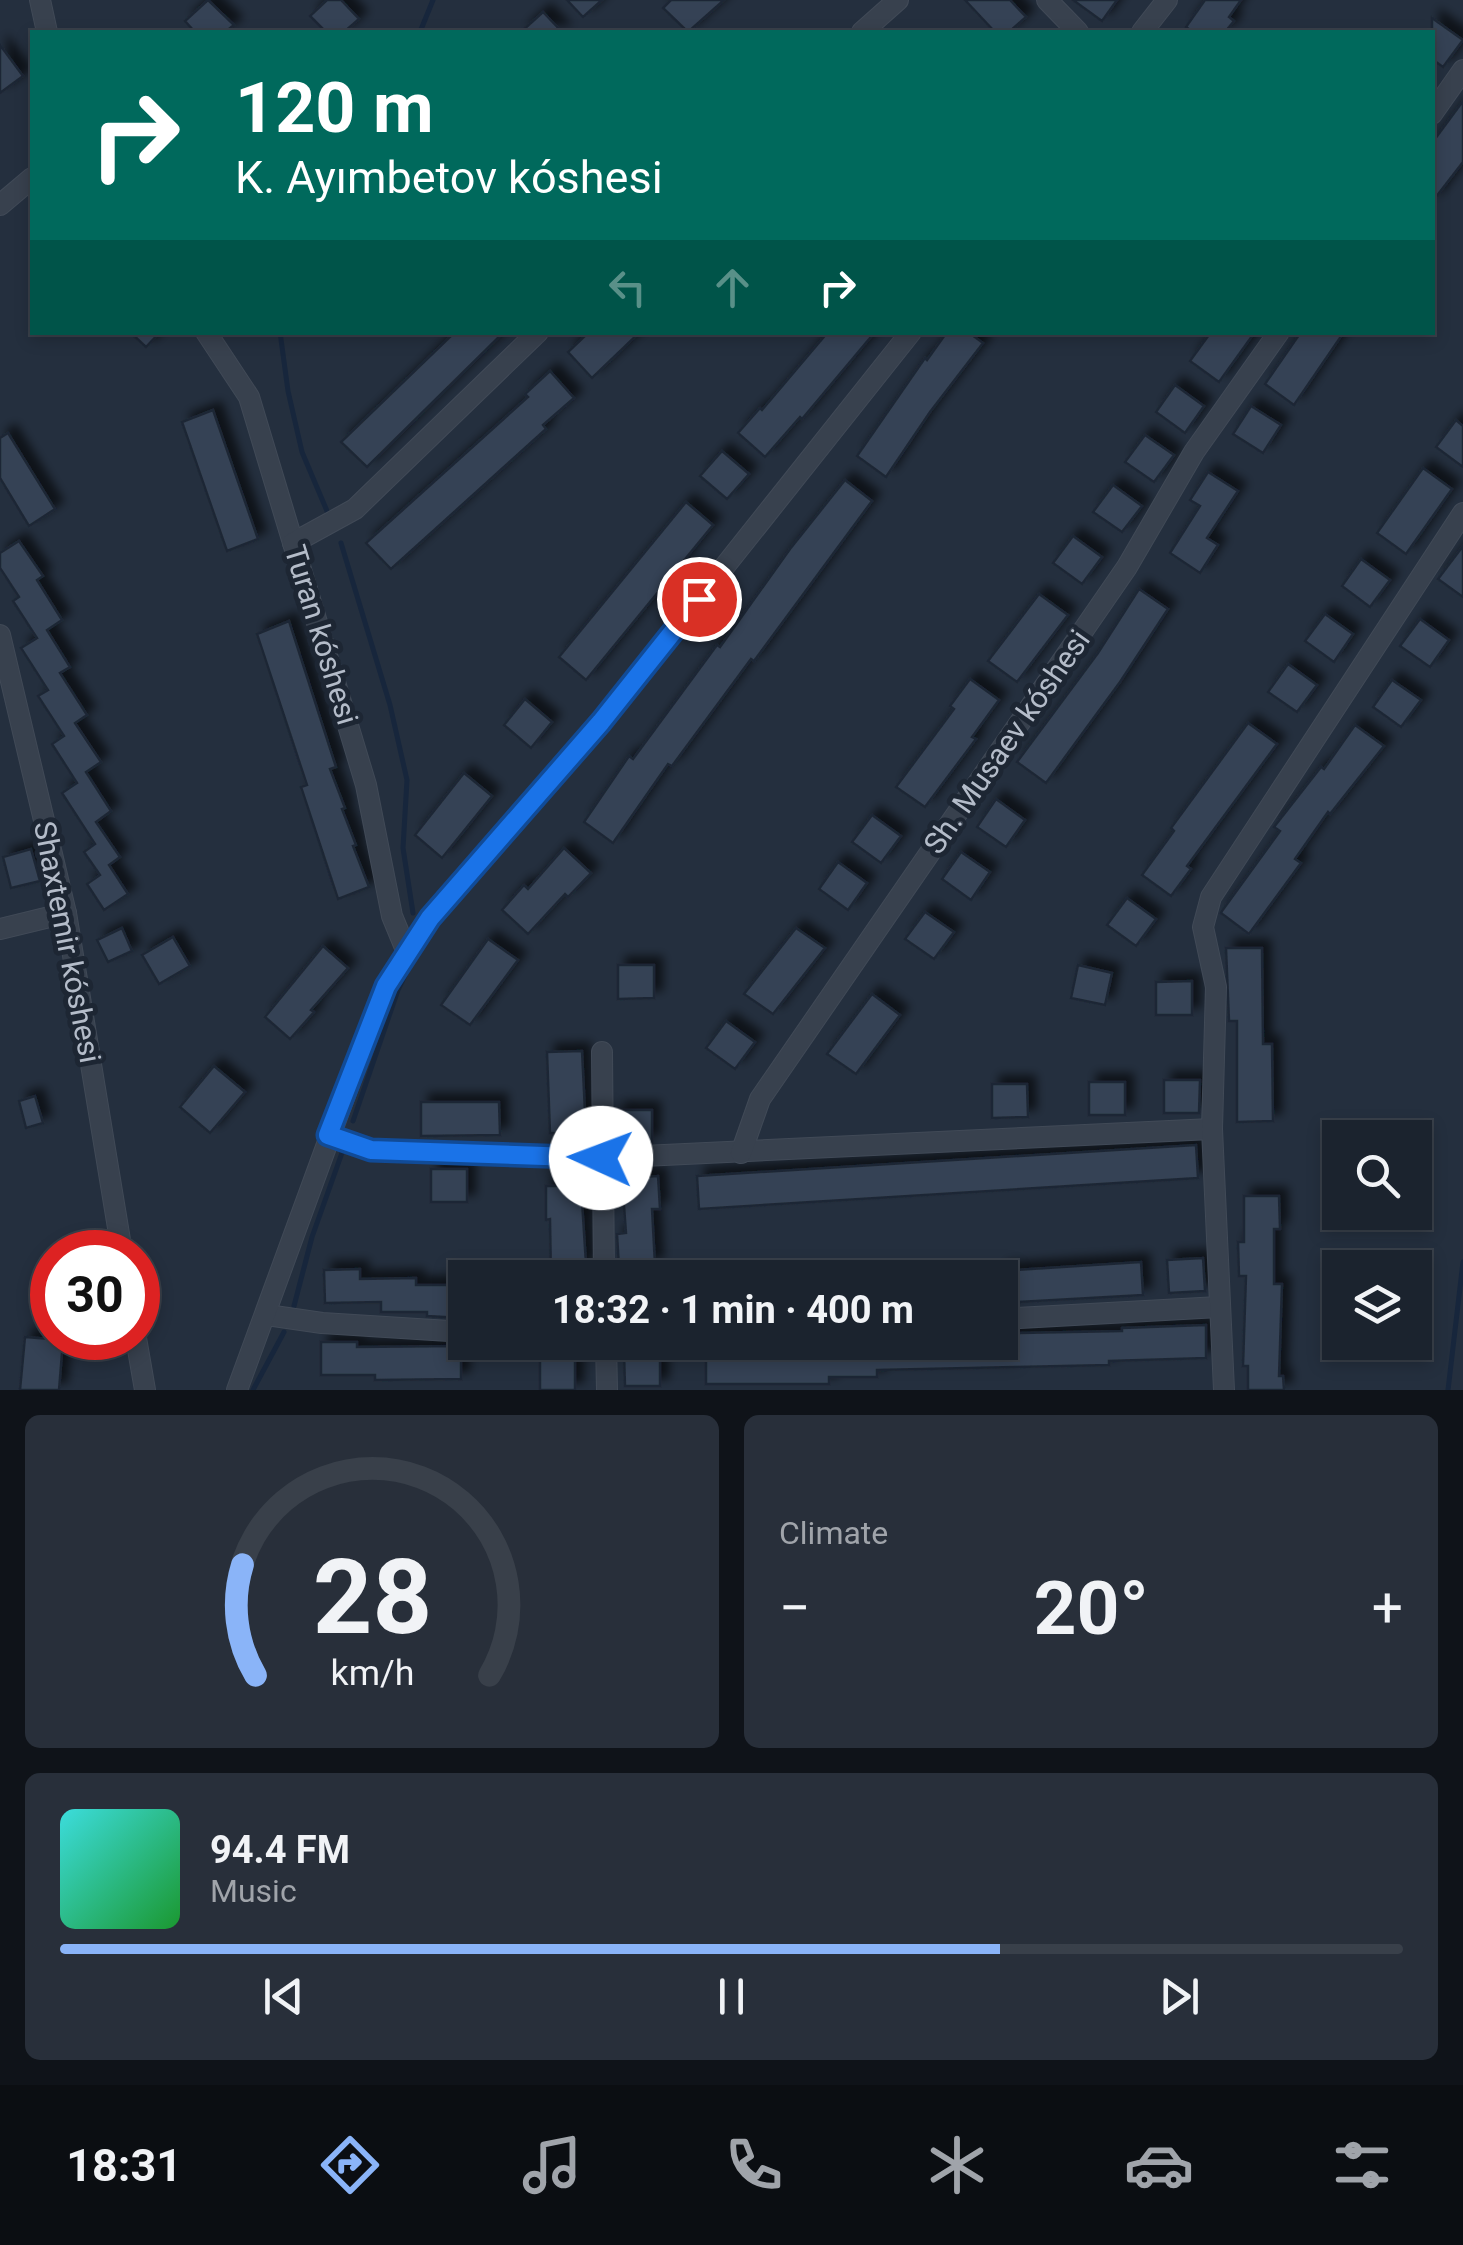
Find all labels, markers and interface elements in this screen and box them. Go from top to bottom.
text: 120 m [235,67,434,149]
icon: right [70,70,200,200]
text: K. Ayımbetov kóshesi [235,151,663,204]
icon: left [600,260,655,315]
icon: ahead [705,260,760,315]
icon: right [810,260,865,315]
street label: Turan kóshesi [278,541,365,729]
pin [657,557,742,642]
icon: arrive [672,572,727,627]
street label: Sh. Musaev kóshesi [916,623,1097,860]
street label: Shaxtemir kóshesi [27,818,108,1066]
position arrow [549,1106,653,1210]
map controls [1322,1120,1432,1360]
button: search [1322,1120,1432,1230]
speed limit sign: 30 [30,1230,160,1360]
button: layers [1322,1250,1432,1360]
text: 18:32 · 1 min · 400 m [552,1288,914,1332]
text: Climate [779,1514,888,1552]
text: 28 [312,1537,432,1658]
text: 20° [1033,1564,1149,1652]
text: − [779,1576,810,1640]
text: + [1372,1576,1403,1640]
text: km/h [330,1652,414,1694]
text: 94.4 FM [210,1828,350,1872]
text: Music [210,1872,297,1910]
icon: previous [256,1969,311,2024]
icon: pause [704,1969,759,2024]
icon: next [1152,1969,1207,2024]
icon: directions [315,2130,385,2200]
icon: music [517,2130,587,2200]
icon: phone [719,2130,789,2200]
icon: climate [922,2130,992,2200]
icon: car [1124,2130,1194,2200]
icon: filters [1327,2130,1397,2200]
text: 18:31 [66,2139,182,2192]

